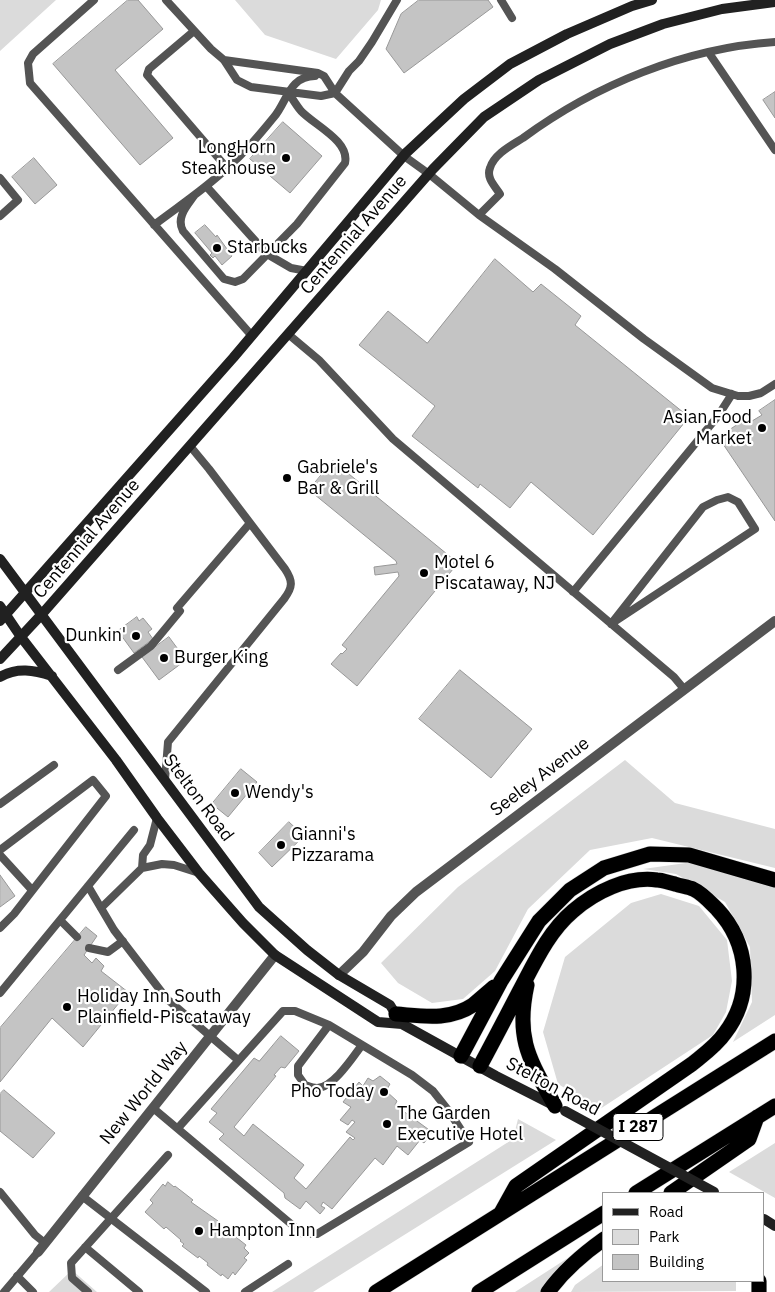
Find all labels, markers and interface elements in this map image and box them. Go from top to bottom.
place label: LongHorn Steakhouse [181,137,276,180]
marker: LongHorn Steakhouse [280,152,292,164]
street label: Centennial Avenue [296,171,412,299]
place label: Starbucks [227,237,308,259]
marker: Starbucks [211,242,223,254]
place label: Asian Food Market [663,407,752,449]
marker: Asian Food Market [756,422,768,434]
place label: Gabriele's Bar & Grill [297,457,379,499]
marker: Gabriele's Bar & Grill [281,472,293,484]
street label: Centennial Avenue [29,475,145,603]
place label: Motel 6 Piscataway, NJ [434,552,555,594]
marker: Motel 6 Piscataway, NJ [418,567,430,579]
place label: Dunkin' [65,625,126,647]
marker: Dunkin' [130,630,142,642]
place label: Burger King [174,647,268,669]
marker: Burger King [158,652,170,664]
street label: Seeley Avenue [486,733,594,821]
street label: Stelton Road [158,750,238,846]
place label: Wendy's [245,782,314,804]
marker: Wendy's [229,787,241,799]
place label: Gianni's Pizzarama [291,824,374,866]
marker: Gianni's Pizzarama [275,839,287,851]
place label: Holiday Inn South Plainfield-Piscataway [77,986,251,1028]
marker: Holiday Inn South Plainfield-Piscataway [61,1001,73,1013]
street label: New World Way [96,1037,192,1149]
street label: Stelton Road [502,1053,604,1121]
place label: Pho Today [290,1081,374,1103]
marker: Pho Today [378,1086,390,1098]
place label: The Garden Executive Hotel [397,1103,523,1146]
road number: I 287 [613,1114,663,1140]
marker: The Garden Executive Hotel [381,1118,393,1130]
legend [602,1192,765,1282]
text: Road [649,1202,684,1221]
place label: Hampton Inn [209,1220,316,1242]
marker: Hampton Inn [193,1225,205,1237]
text: Park [649,1227,679,1246]
text: Building [649,1252,704,1271]

